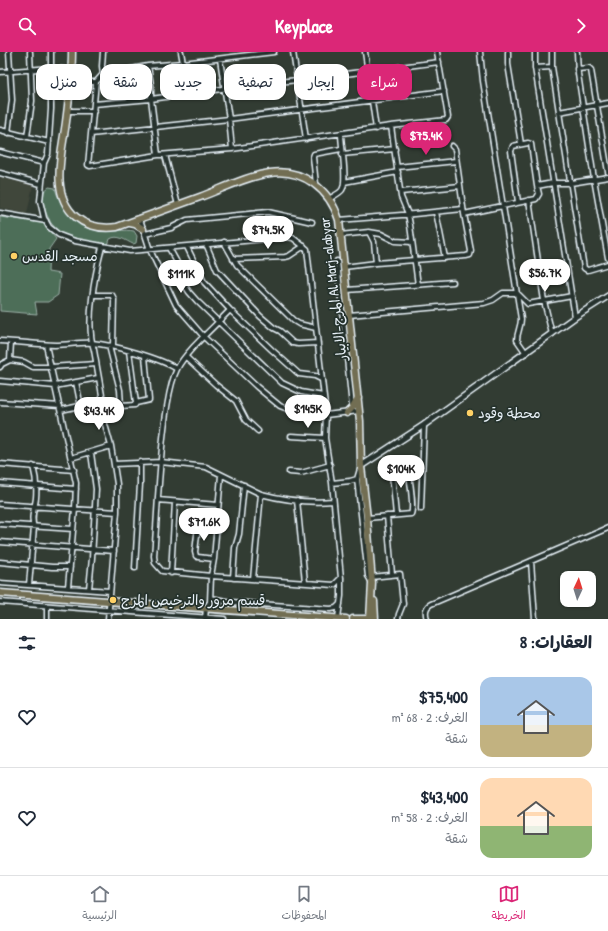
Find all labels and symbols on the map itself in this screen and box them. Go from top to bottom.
pin: $75.4K [393,122,459,156]
pin: $74.5K [235,216,301,250]
street label: المرج-الابيار Al Marj-alabyar [314,216,352,363]
place label: مسجد القدس [22,246,98,265]
marker: مسجد القدس [9,251,19,261]
pin: $56.7K [512,259,578,293]
pin: $111K [153,260,209,294]
pin: $145K [280,395,336,429]
pin: $43.4K [66,397,132,431]
place label: محطة وقود [478,403,541,422]
marker: محطة وقود [465,408,475,418]
pin: $104K [373,455,429,489]
pin: $71.6K [171,508,237,542]
north arrow [560,571,596,607]
place label: قسم مرور والترخيص المرج [121,590,265,611]
marker: قسم مرور والترخيص المرج [108,595,118,605]

